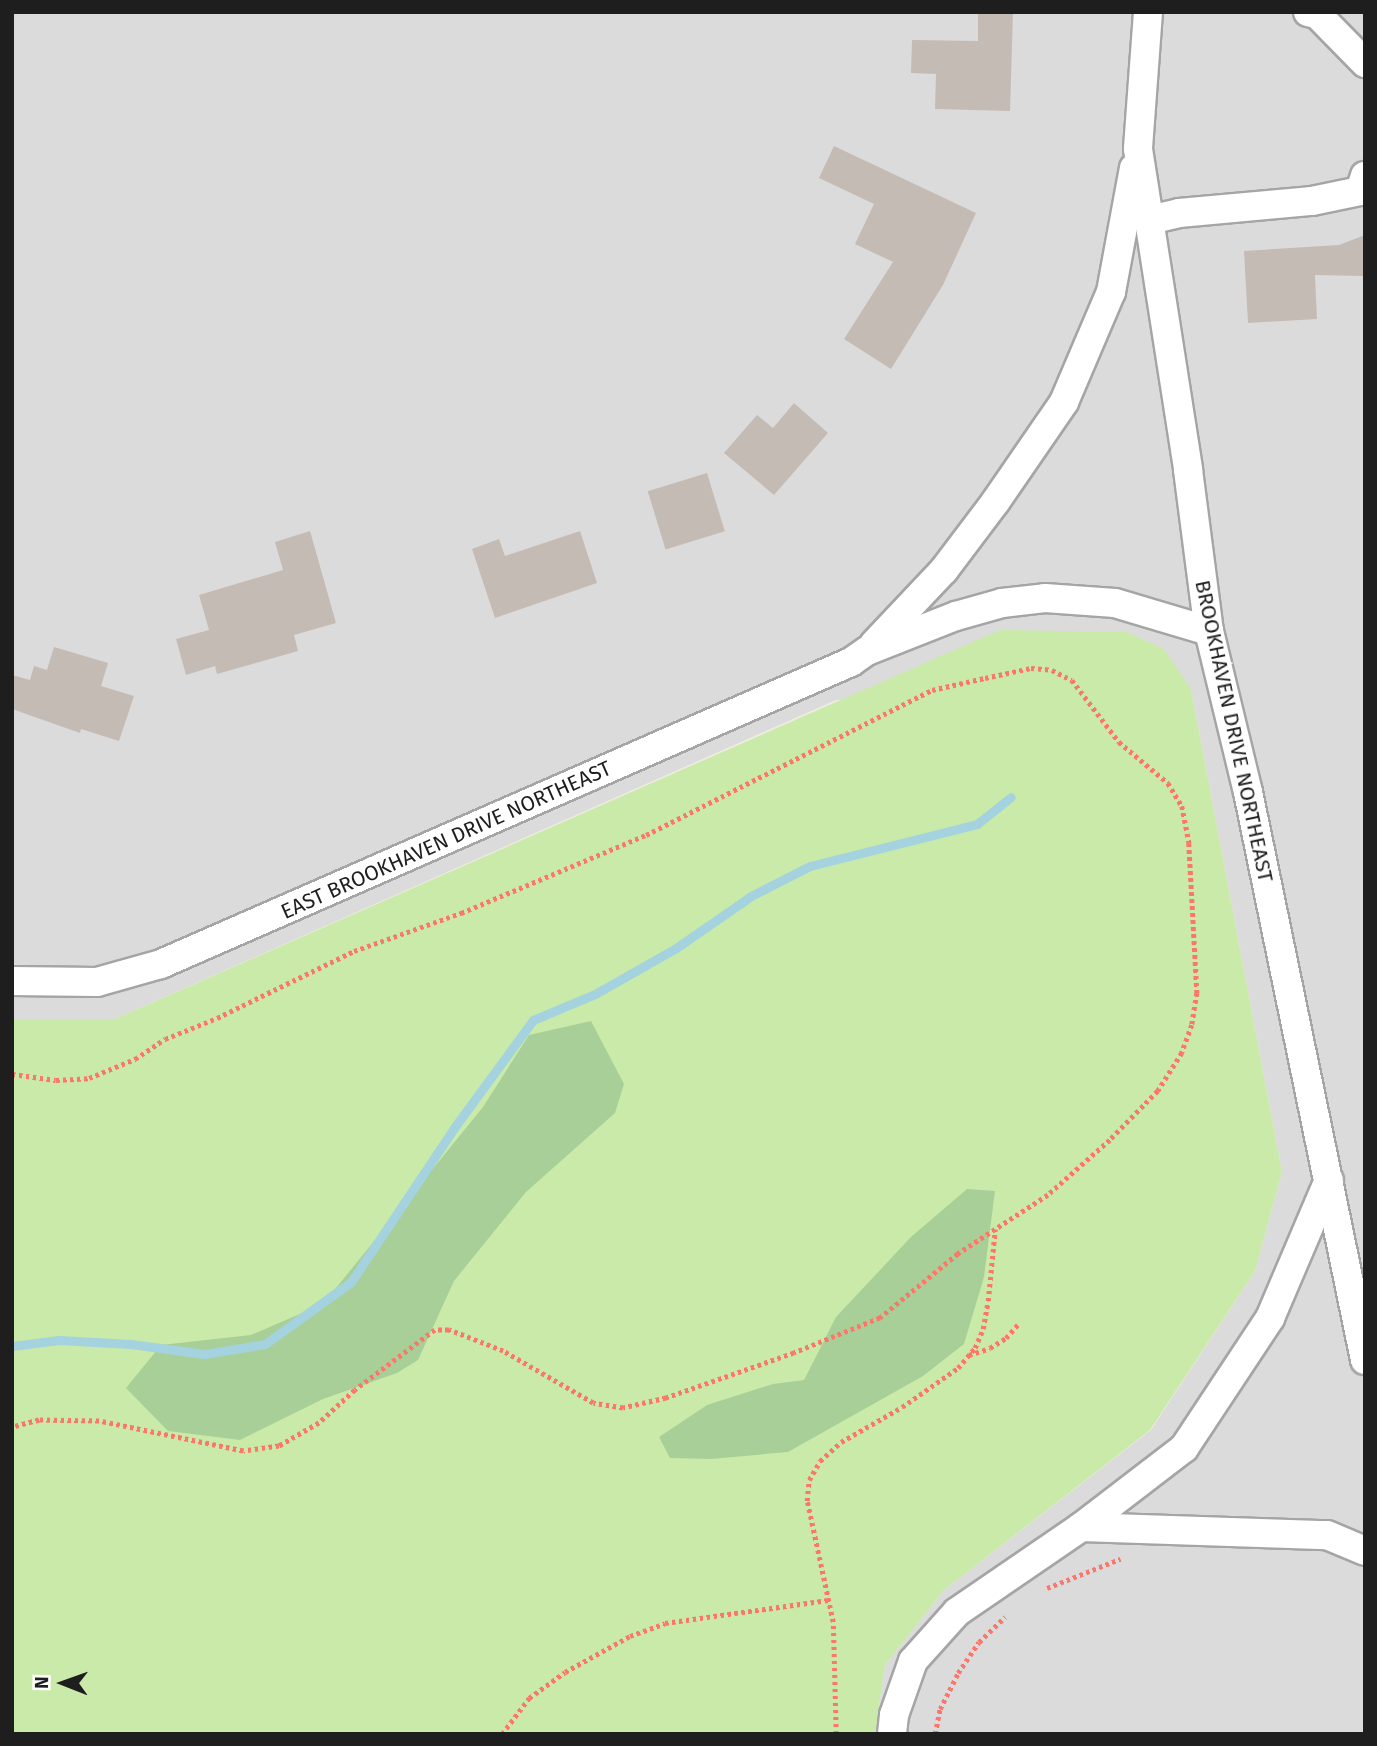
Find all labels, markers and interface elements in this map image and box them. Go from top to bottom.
street label: BROOKHAVEN DRIVE NORTHEAST [1190,578,1278,884]
street label: EAST BROOKHAVEN DRIVE NORTHEAST [277,756,615,924]
north arrow [28,1648,98,1718]
text: N [30,1676,53,1689]

